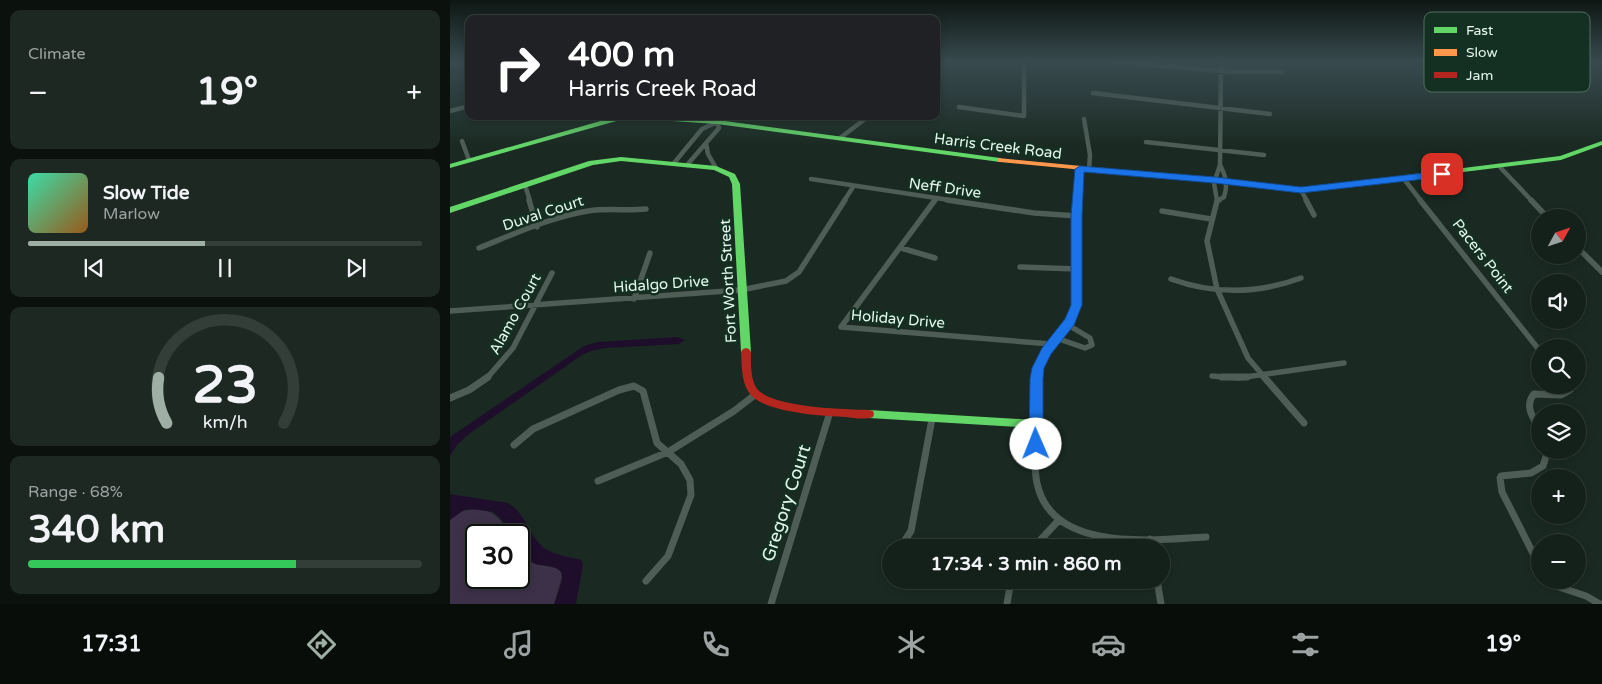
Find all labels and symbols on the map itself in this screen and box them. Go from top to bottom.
legend [1424,12,1590,92]
text: Fast [1466,22,1494,39]
text: Slow [1466,44,1498,61]
text: Jam [1466,67,1493,84]
street label: Harris Creek Road [933,129,1063,163]
pin [1421,153,1463,195]
street label: Neff Drive [908,174,982,202]
street label: Duval Court [500,191,586,235]
north arrow [1531,209,1586,264]
street label: Pacers Point [1449,215,1518,297]
street label: Fort Worth Street [716,218,740,343]
street label: Alamo Court [485,270,545,358]
street label: Hidalgo Drive [612,272,710,296]
street label: Holiday Drive [850,306,946,332]
position arrow [1009,417,1061,469]
street label: Gregory Court [757,442,815,564]
speed limit sign: 30 [465,524,530,589]

